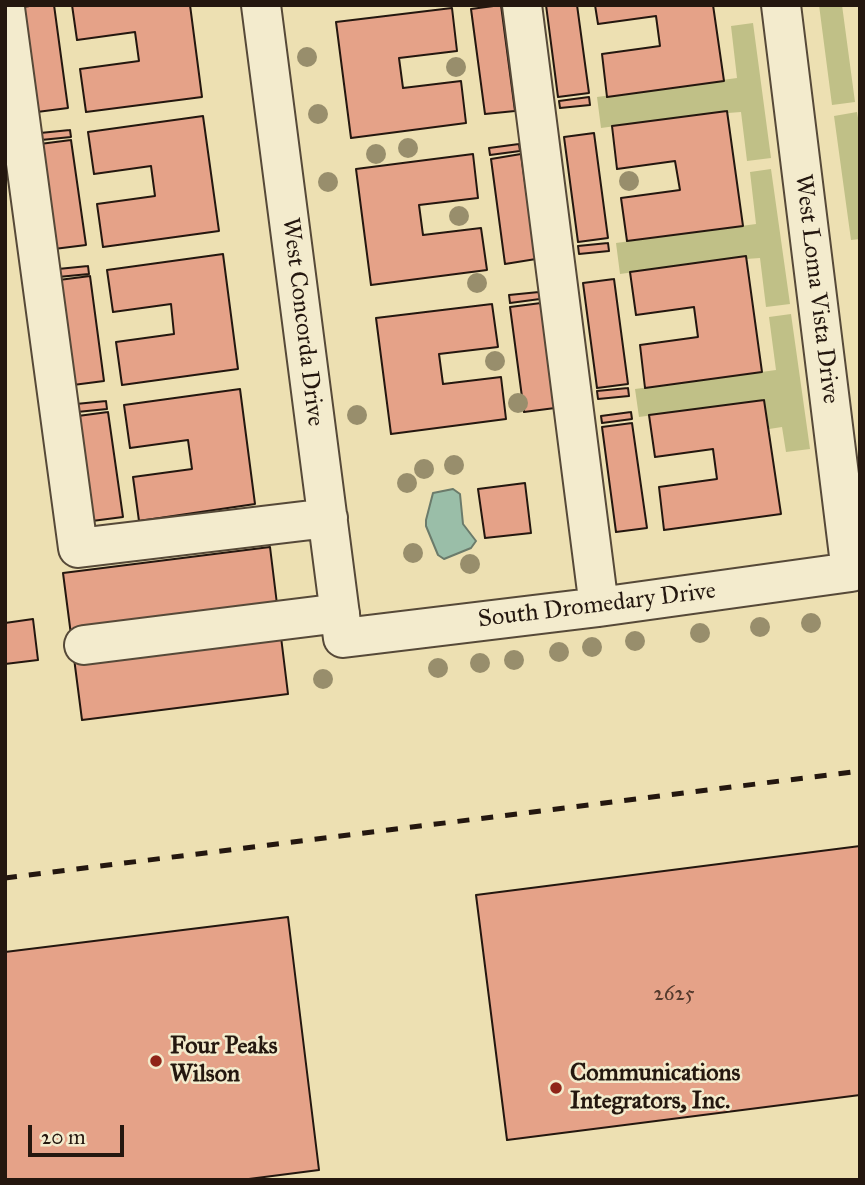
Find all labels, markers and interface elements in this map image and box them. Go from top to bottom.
street label: West Loma Vista Drive [788,173,844,405]
street label: West Concorda Drive [275,216,329,428]
street label: South Dromedary Drive [477,577,717,635]
house number: 2625 [653,982,695,1008]
place label: Four Peaks Wilson [170,1033,278,1089]
marker: Four Peaks Wilson [148,1053,164,1069]
place label: Communications Integrators, Inc. [570,1060,740,1116]
marker: Communications Integrators, Inc. [548,1080,564,1096]
scale bar [32,1112,128,1156]
text: 20 m [41,1124,86,1150]

